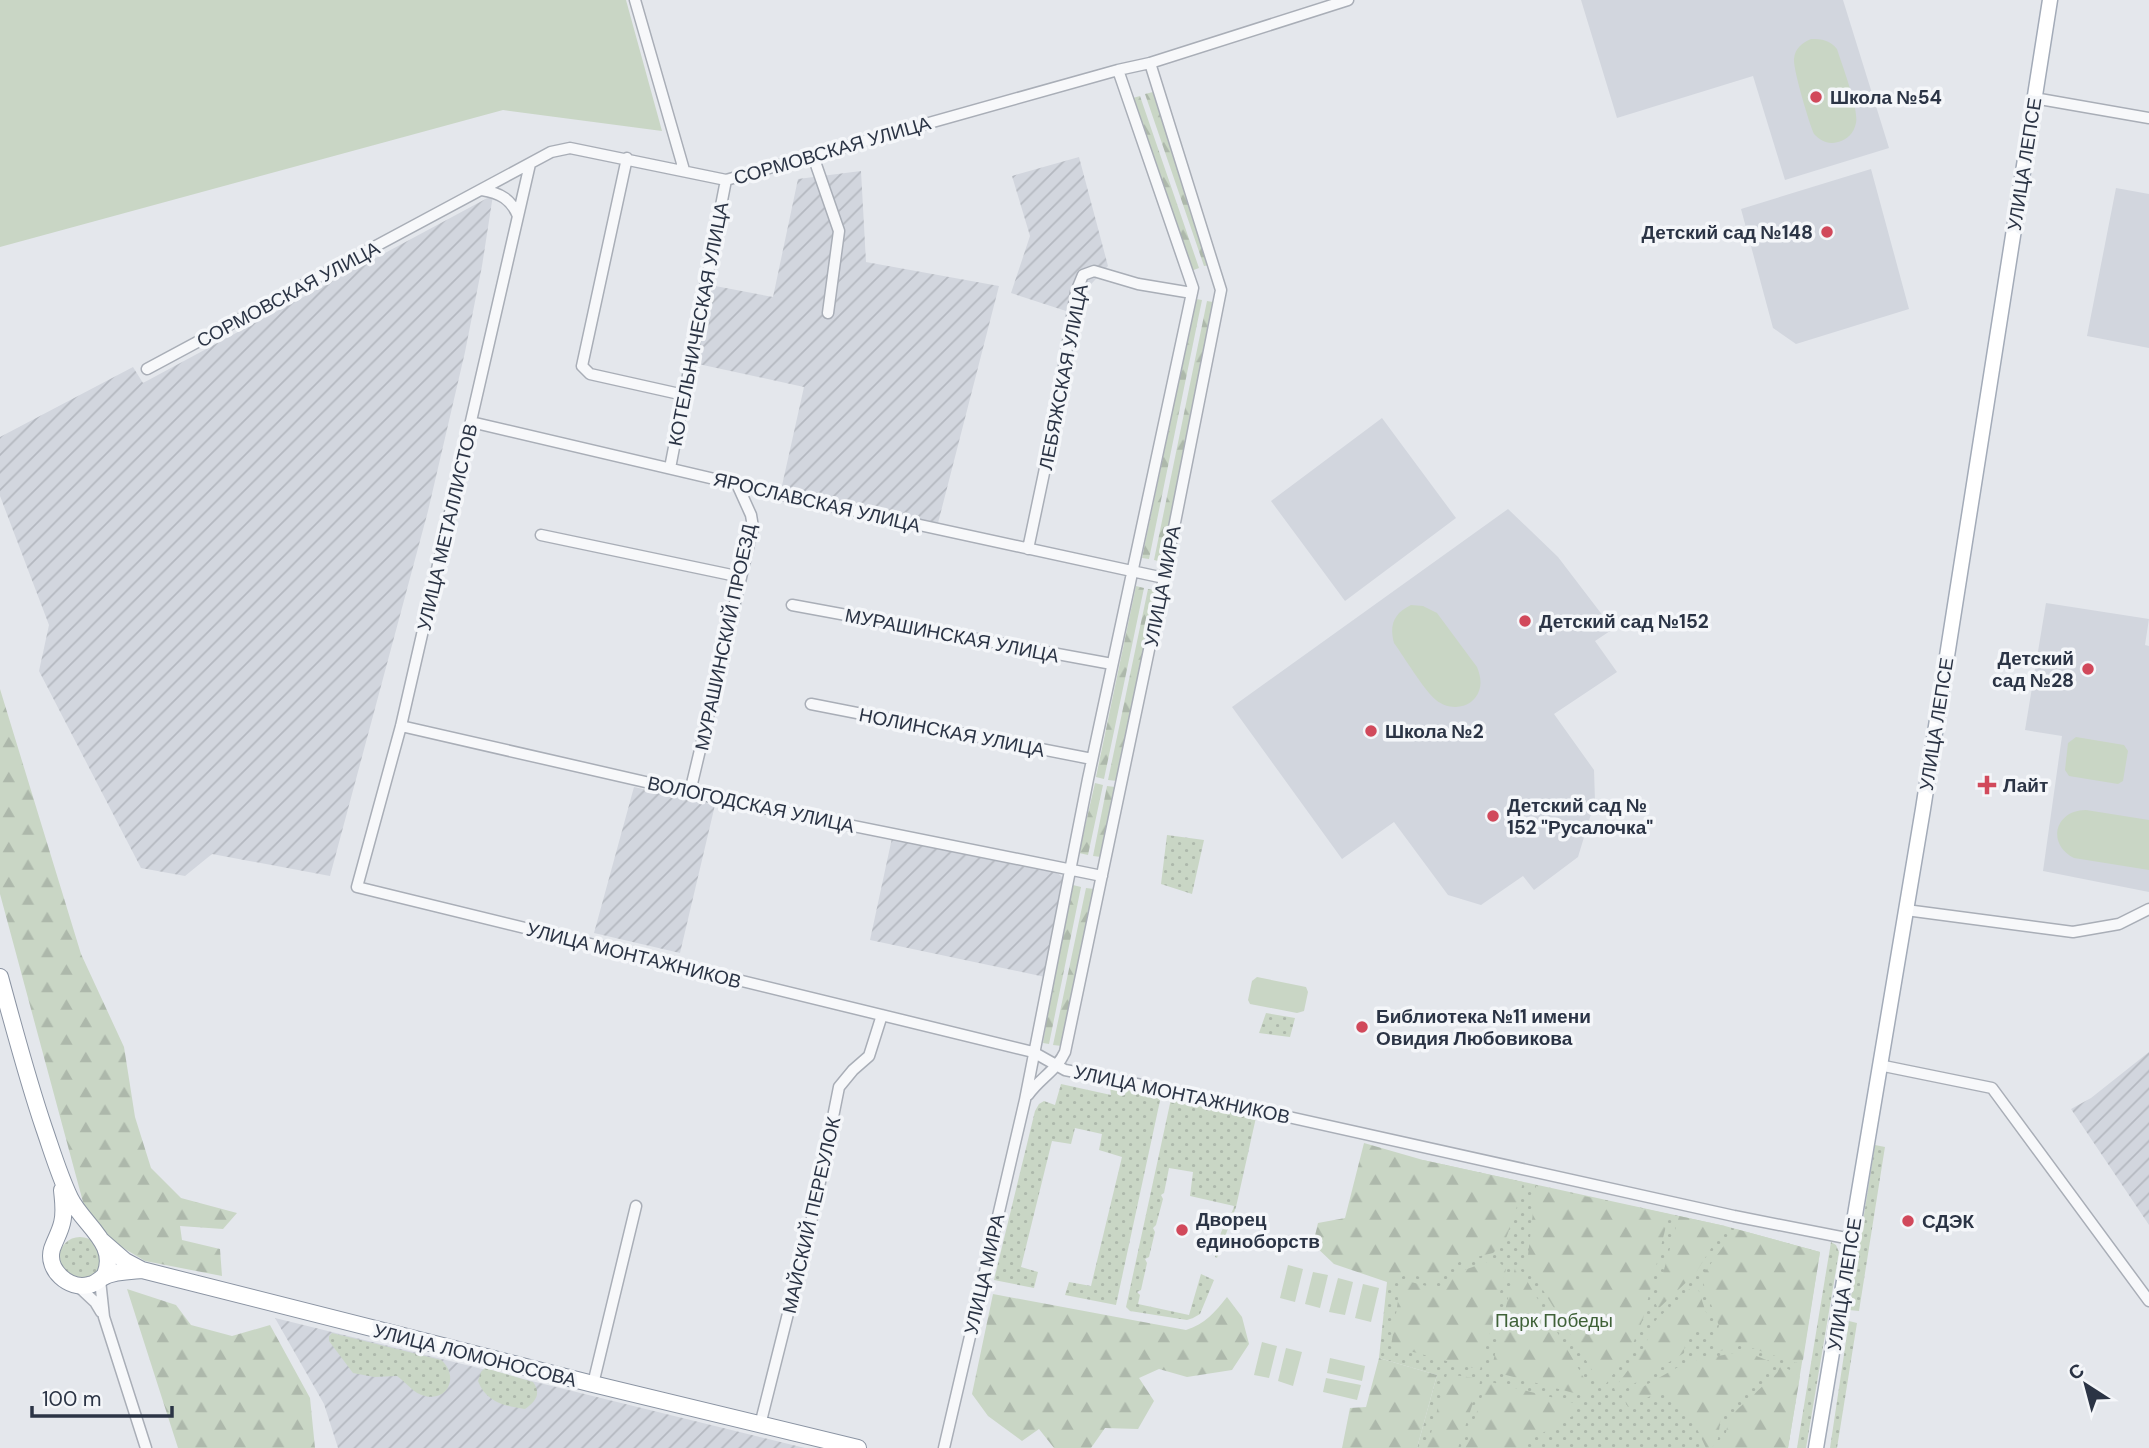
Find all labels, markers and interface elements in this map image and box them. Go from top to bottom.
place label: Школа №54 [1830,85,1942,110]
marker: Школа №54 [1808,89,1824,105]
street label: УЛИЦА ЛЕПСЕ [2002,96,2047,232]
street label: СОРМОВСКАЯ УЛИЦА [731,110,934,191]
street label: КОТЕЛЬНИЧЕСКАЯ УЛИЦА [663,200,734,448]
place label: Детский сад №148 [1642,220,1813,245]
marker: Детский сад №148 [1819,224,1835,240]
street label: СОРМОВСКАЯ УЛИЦА [192,235,384,353]
street label: ЛЕБЯЖСКАЯ УЛИЦА [1033,282,1094,472]
street label: УЛИЦА МЕТАЛЛИСТОВ [411,421,483,633]
street label: ЯРОСЛАВСКАЯ УЛИЦА [711,467,923,539]
street label: МУРАШИНСКИЙ ПРОЕЗД [689,521,762,753]
street label: УЛИЦА МИРА [1138,523,1187,649]
street label: МУРАШИНСКАЯ УЛИЦА [843,602,1061,669]
place label: Детский сад №152 [1539,609,1709,634]
marker: Детский сад №152 [1517,613,1533,629]
place label: Детский сад №28 [1992,646,2074,693]
street label: УЛИЦА ЛЕПСЕ [1914,656,1959,792]
marker: Детский сад №28 [2080,661,2096,677]
street label: НОЛИНСКАЯ УЛИЦА [857,702,1047,763]
place label: Школа №2 [1385,719,1484,744]
marker: Школа №2 [1363,723,1379,739]
street label: ВОЛОГОДСКАЯ УЛИЦА [645,770,857,839]
place label: Лайт [2003,773,2048,798]
marker: Лайт [1977,775,1997,795]
place label: Детский сад № 152 "Русалочка" [1507,793,1653,840]
marker: Детский сад № 152 "Русалочка" [1485,808,1501,824]
street label: УЛИЦА МОНТАЖНИКОВ [524,917,744,994]
place label: Библиотека №11 имени Овидия Любовикова [1376,1004,1591,1051]
marker: Библиотека №11 имени Овидия Любовикова [1354,1019,1370,1035]
street label: УЛИЦА МОНТАЖНИКОВ [1071,1059,1292,1130]
street label: МАЙСКИЙ ПЕРЕУЛОК [777,1114,846,1316]
place label: Дворец единоборств [1196,1207,1320,1254]
place label: СДЭК [1922,1209,1975,1234]
street label: УЛИЦА МИРА [958,1211,1011,1337]
marker: СДЭК [1900,1213,1916,1229]
street label: УЛИЦА ЛЕПСЕ [1822,1216,1867,1352]
marker: Дворец единоборств [1174,1222,1190,1238]
park label: Парк Победы [1495,1308,1613,1333]
street label: УЛИЦА ЛОМОНОСОВА [371,1318,579,1393]
north arrow [2051,1350,2121,1420]
text: С [2063,1357,2089,1386]
scale bar [32,1374,172,1418]
text: 100 m [42,1385,102,1413]

